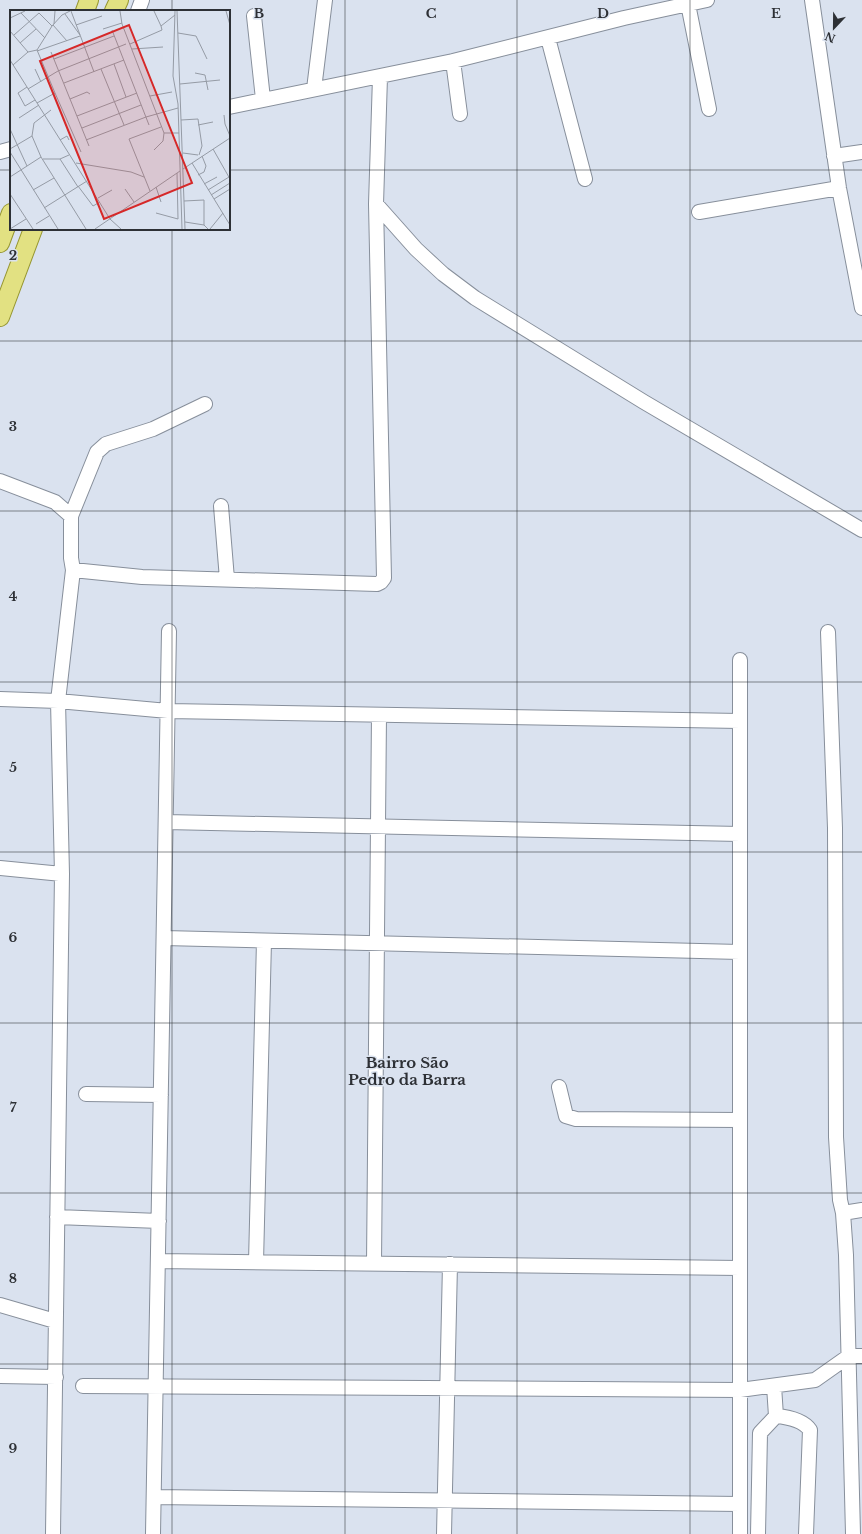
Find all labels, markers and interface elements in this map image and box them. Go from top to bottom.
text: B [254,5,264,22]
text: C [426,5,437,22]
text: D [597,5,609,22]
text: E [771,5,781,22]
north arrow [814,8,854,48]
inset map [10,10,230,230]
text: N [822,29,838,46]
text: 2 [9,247,17,264]
text: 3 [9,418,17,435]
text: 4 [9,588,18,605]
text: 5 [9,759,17,776]
text: 6 [9,929,18,946]
district label: Bairro São Pedro da Barra [348,1053,466,1089]
text: 7 [10,1099,17,1116]
text: 8 [9,1270,17,1287]
text: 9 [9,1440,18,1457]

